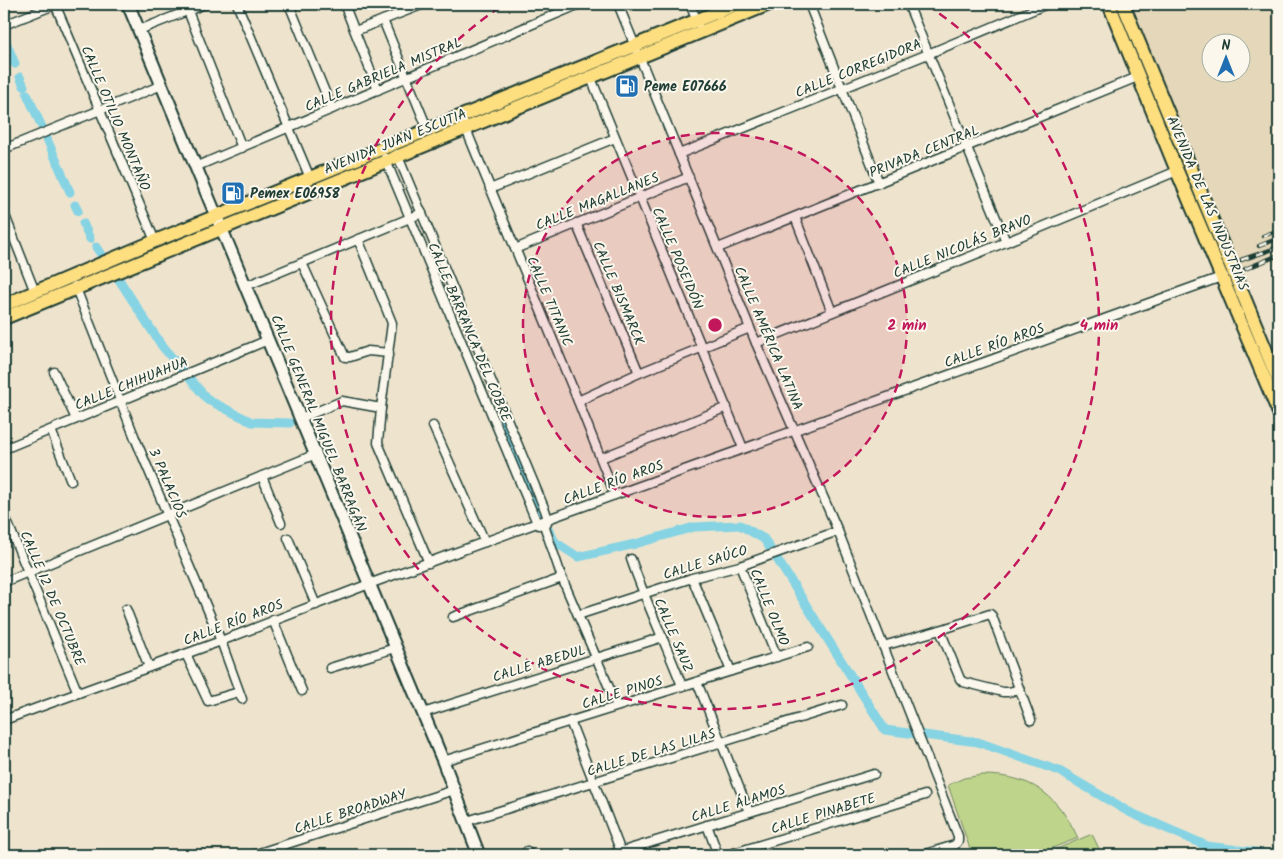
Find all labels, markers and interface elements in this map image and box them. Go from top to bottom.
street label: CALLE GABRIELA MISTRAL [301,32,466,118]
north arrow [1200,32,1250,82]
street label: CALLE CORREGIDORA [792,33,925,104]
text: N [1222,35,1231,57]
street label: CALLE OTILIO MONTAÑO [75,42,156,195]
fuel station icon: Peme E07666 [614,73,640,99]
place label: Peme E07666 [644,76,727,98]
street label: AVENIDA JUAN ESCUTIA [321,103,470,181]
street label: AVENIDA DE LAS INDUSTRIAS [1160,113,1254,295]
street label: PRIVADA CENTRAL [866,120,983,184]
street label: CALLE MAGALLANES [532,167,663,237]
fuel station icon: Pemex E06958 [220,180,246,206]
place label: Pemex E06958 [250,183,340,205]
street label: CALLE POSEIDÓN [646,204,709,313]
street label: CALLE NICOLÁS BRAVO [890,209,1035,285]
street label: CALLE BISMARCK [586,238,650,349]
street label: CALLE BARRANCA DEL COBRE [421,239,517,426]
street label: CALLE TITANIC [520,253,578,350]
street label: CALLE AMÉRICA LATINA [728,263,808,414]
street label: CALLE GENERAL MIGUEL BARRAGÁN [264,311,372,536]
text: 2 min [887,314,927,338]
text: 4 min [1080,314,1118,338]
centre of rings [706,316,724,334]
street label: CALLE RÍO AROS [941,317,1048,374]
street label: CALLE CHIHUAHUA [71,351,191,417]
street label: 3 PALACIOS [142,445,192,523]
street label: CALLE RÍO AROS [560,454,667,511]
street label: CALLE 12 DE OCTUBRE [14,527,91,670]
street label: CALLE SAÚCO [660,540,751,586]
street label: CALLE OLMO [744,565,795,650]
street label: CALLE RÍO AROS [180,594,287,652]
street label: CALLE SAUZ [648,595,699,676]
street label: CALLE ABEDUL [490,639,589,689]
street label: CALLE PINOS [579,670,666,716]
street label: CALLE DE LAS LILAS [584,723,719,783]
street label: CALLE ÁLAMOS [688,779,789,829]
street label: CALLE BROADWAY [291,783,410,840]
street label: CALLE PINABETE [768,787,879,840]

